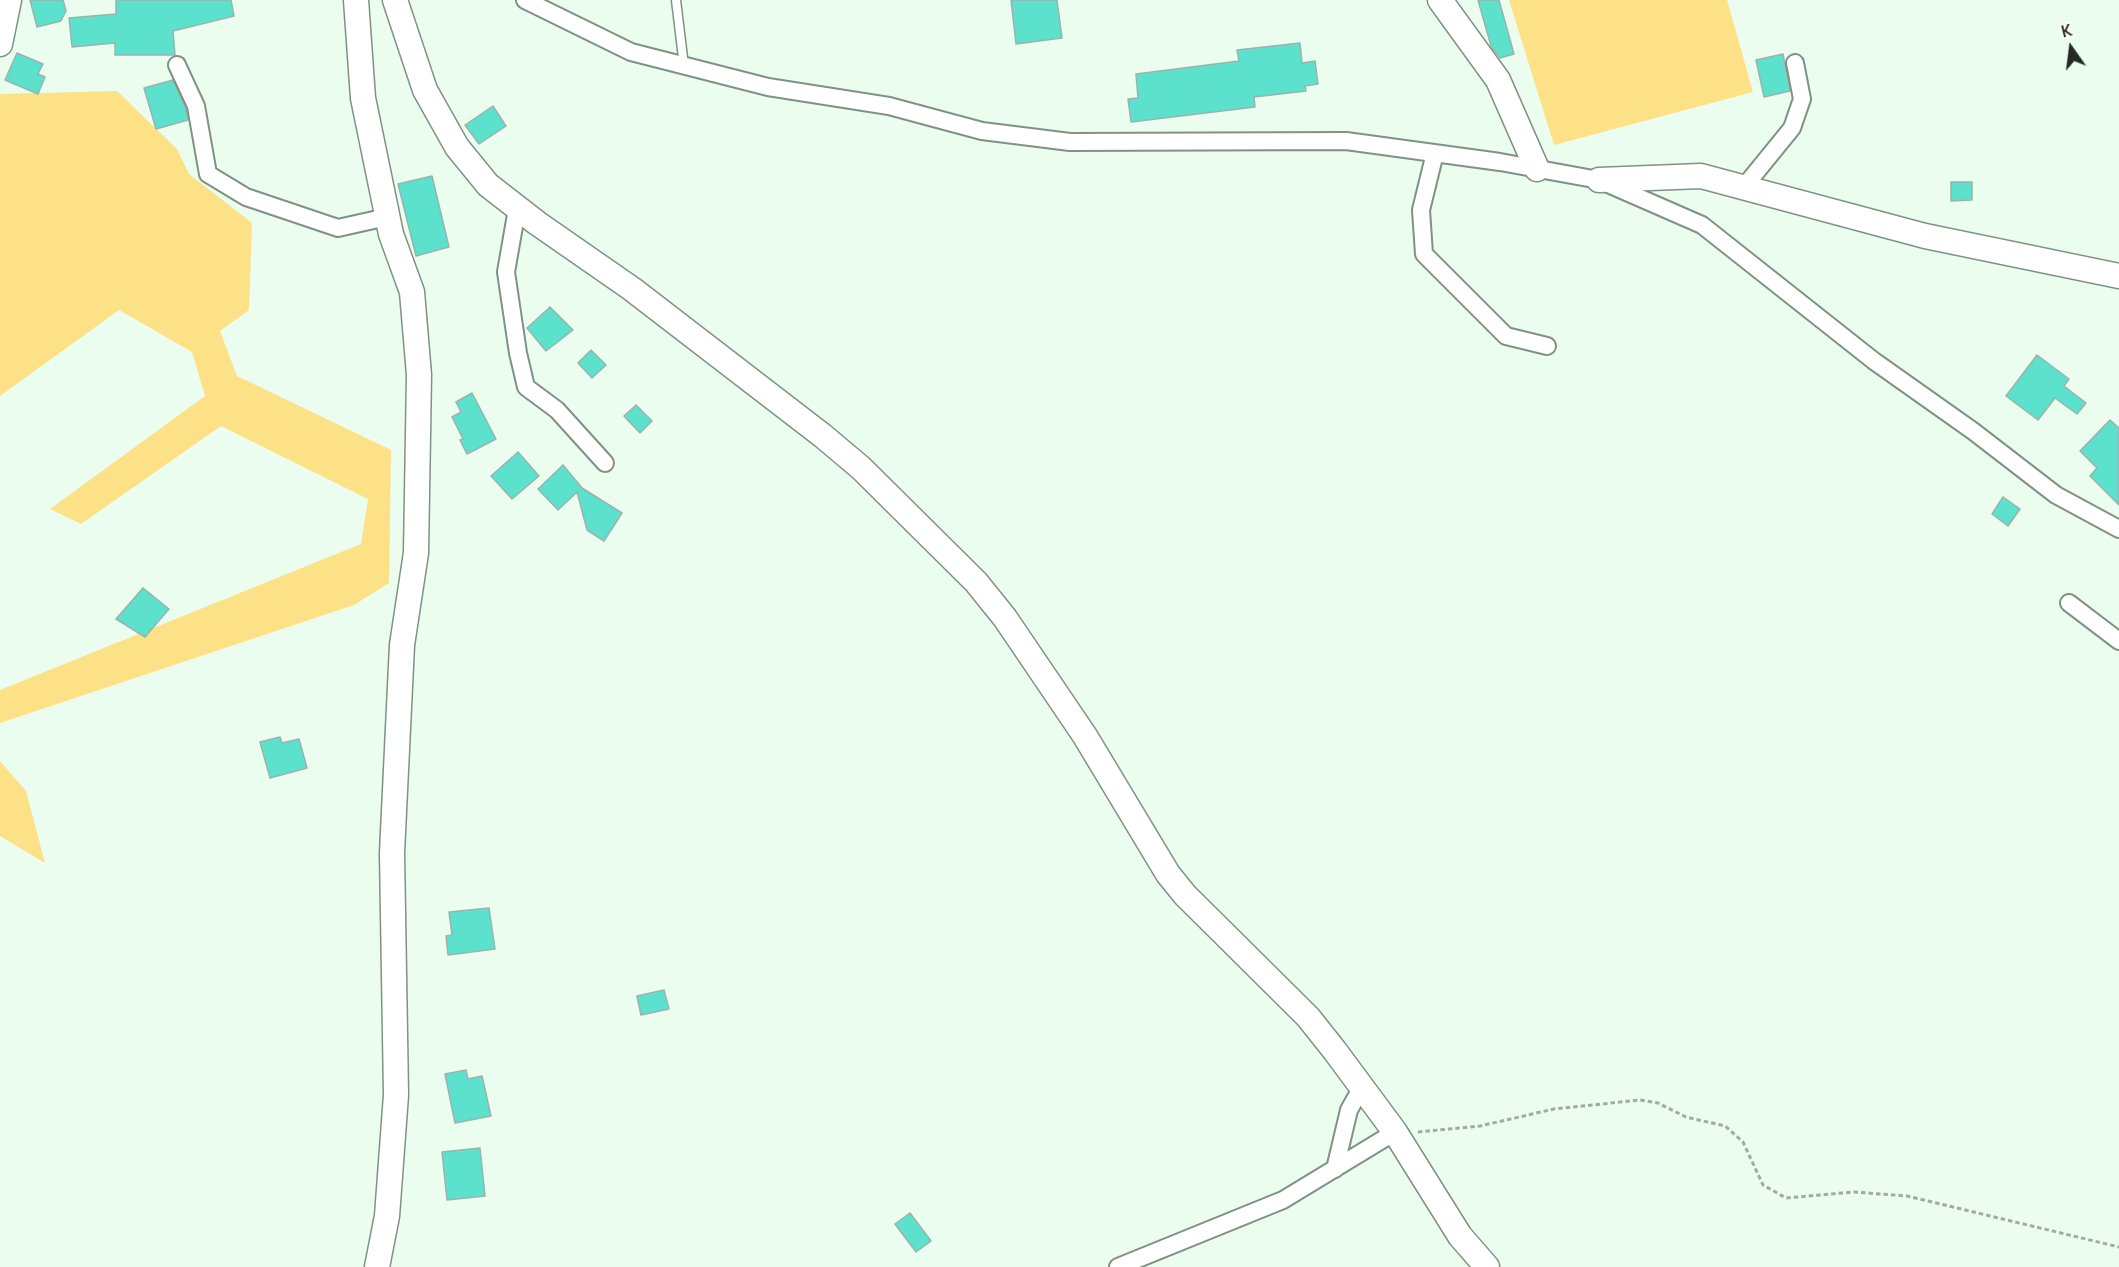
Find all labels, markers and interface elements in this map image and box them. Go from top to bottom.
north arrow [2041,18,2101,78]
text: K [2059,19,2074,42]

